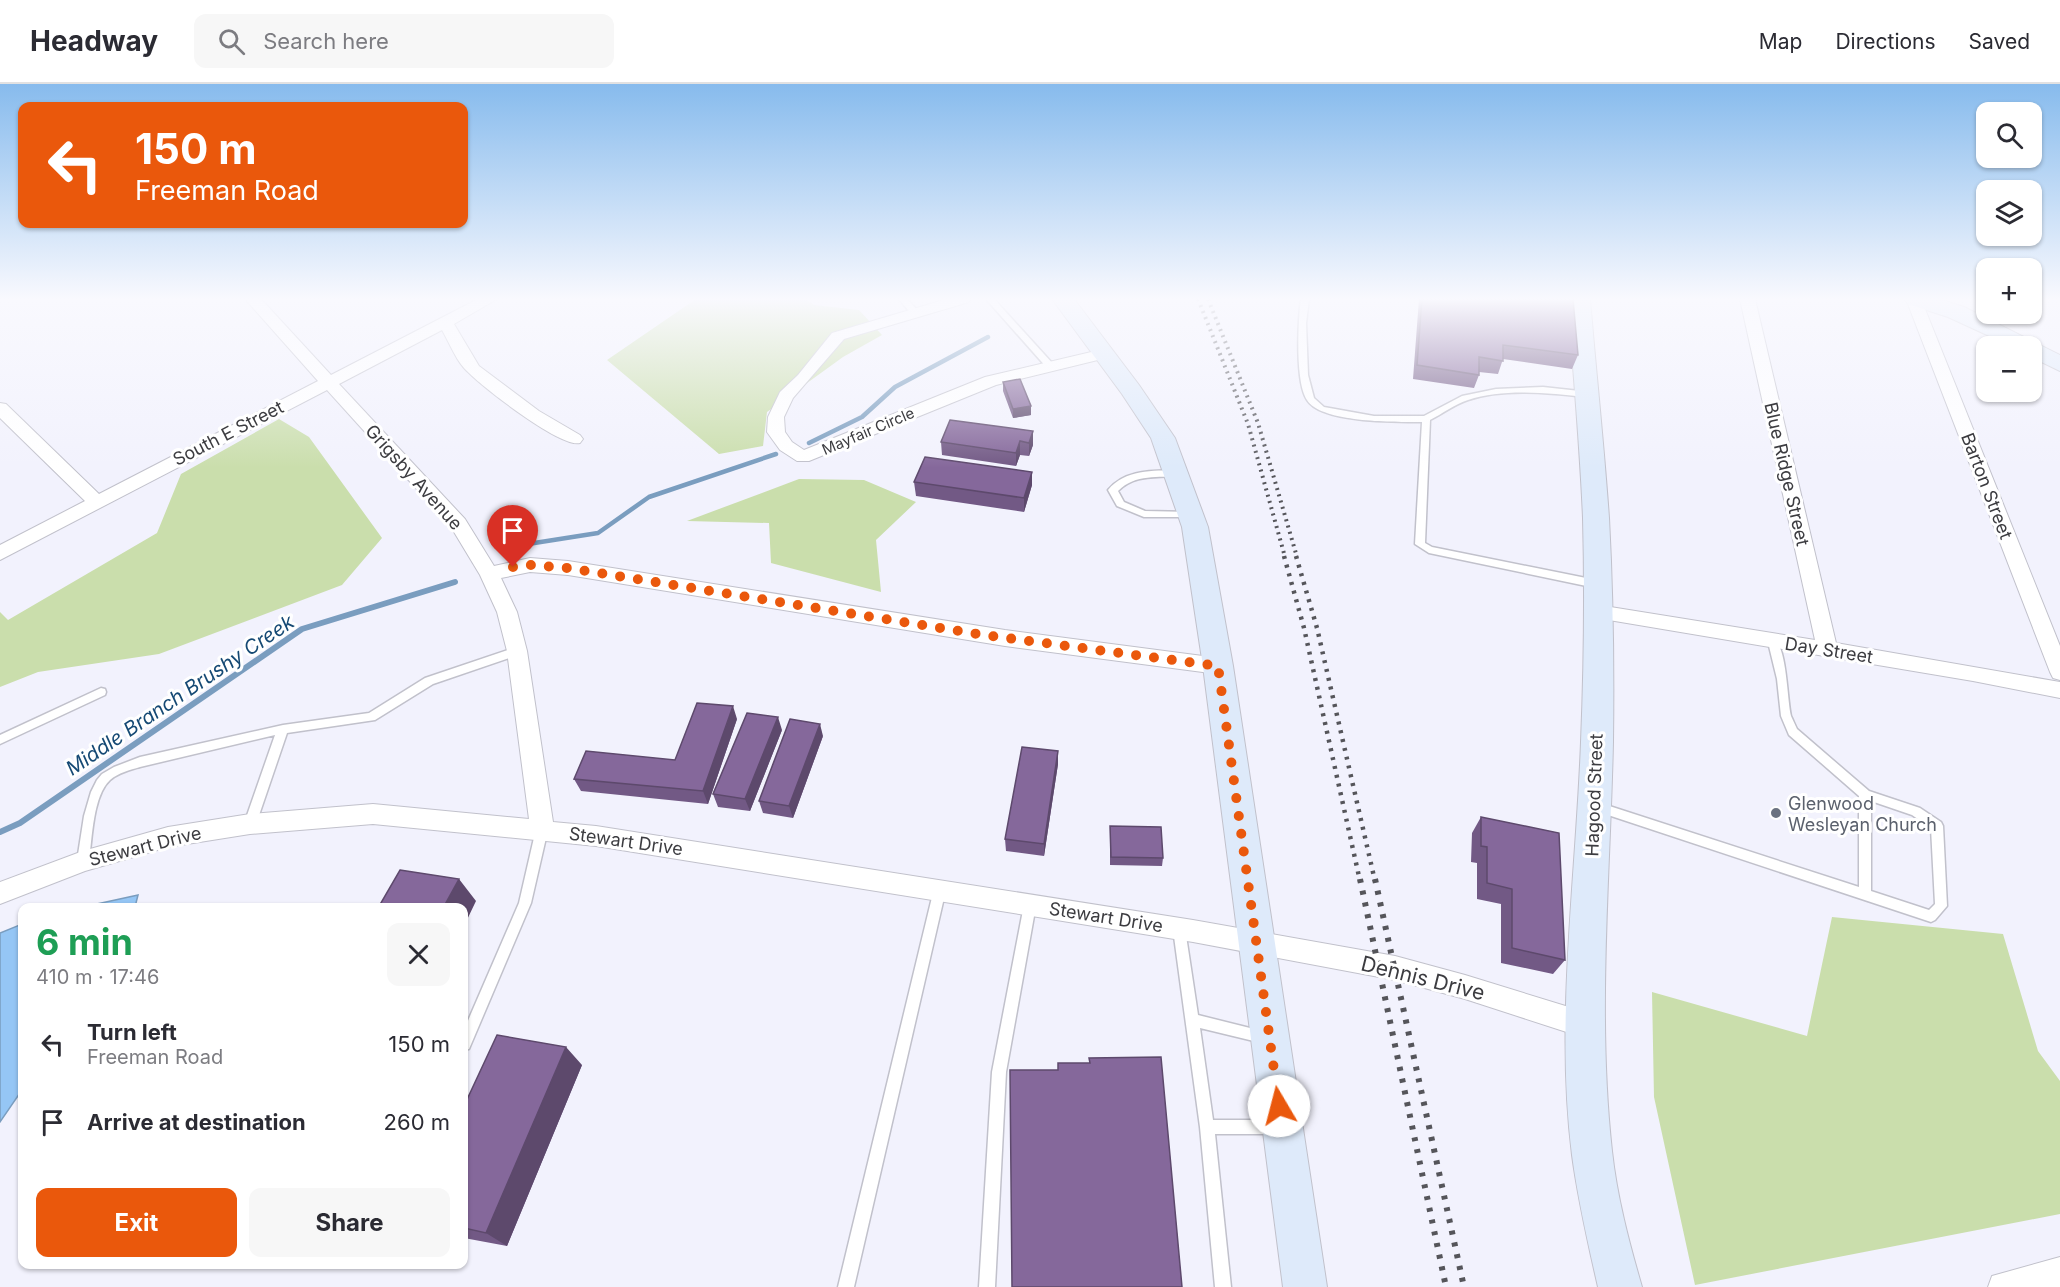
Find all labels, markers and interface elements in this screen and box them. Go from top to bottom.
search box [194,14,614,68]
text: Headway [30,24,158,58]
icon: search [215,25,248,58]
text: Search here [263,28,389,54]
text: Map [1759,29,1802,54]
text: Directions [1835,29,1936,54]
text: Saved [1969,29,2030,54]
map controls [1976,102,2042,402]
button: search [1976,102,2042,168]
text: 150 m [135,123,257,174]
icon: left [36,126,114,204]
text: Freeman Road [135,174,319,207]
button: layers [1976,180,2042,246]
button: + [1976,258,2042,324]
button: − [1976,336,2042,402]
street label: South E Street [169,396,287,470]
street label: Blue Ridge Street [1760,400,1814,548]
street label: Mayfair Circle [819,403,917,459]
street label: Grigsby Avenue [361,420,467,534]
street label: Barton Street [1957,430,2017,542]
pin [487,505,538,567]
icon: arrive [496,514,529,547]
water label: Middle Branch Brushy Creek [61,609,299,780]
street label: Day Street [1783,633,1875,667]
street label: Hagood Street [1581,733,1607,857]
place label: Glenwood Wesleyan Church [1788,793,1937,835]
marker: Glenwood Wesleyan Church [1769,806,1783,820]
street label: Stewart Drive [87,822,203,870]
street label: Stewart Drive [568,823,684,859]
street label: Stewart Drive [1048,898,1164,936]
text: 6 min [36,920,133,964]
button: close [387,923,450,986]
street label: Dennis Drive [1359,951,1487,1005]
text: 410 m · 17:46 [36,965,159,989]
text: Turn left [87,1019,177,1045]
icon: left [36,1028,69,1061]
text: 150 m [388,1031,450,1057]
text: Freeman Road [87,1045,223,1069]
position arrow [1247,1074,1311,1138]
icon: arrive [36,1106,69,1139]
text: Arrive at destination [87,1109,306,1135]
text: 260 m [384,1109,450,1135]
button: Exit [36,1188,237,1257]
button: Share [249,1188,450,1257]

